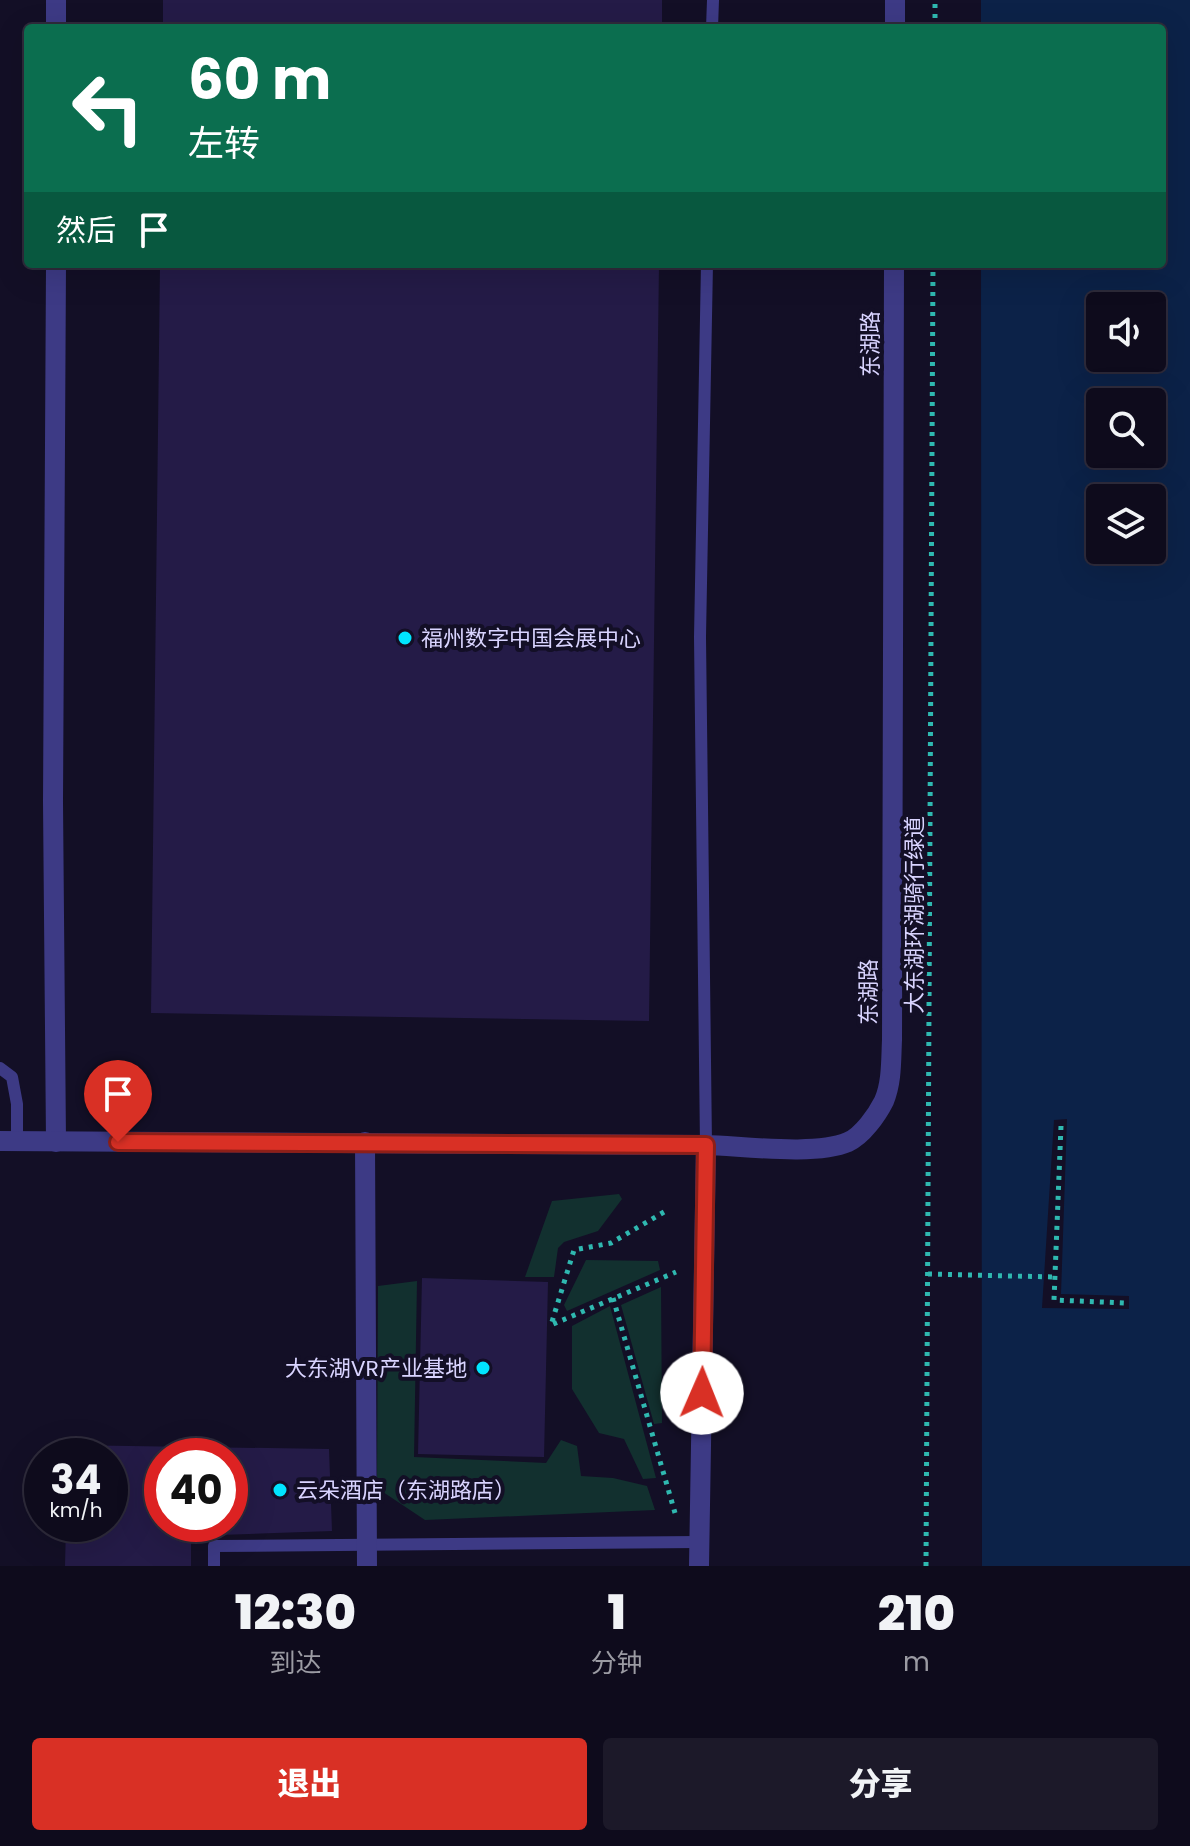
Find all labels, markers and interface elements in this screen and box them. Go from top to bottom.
text: 60 m [188,40,331,119]
icon: left [56,56,160,160]
text: 左转 [188,118,260,169]
icon: arrive [132,208,176,252]
text: 然后 [56,209,116,252]
map controls [1086,292,1166,564]
button: sound [1086,292,1166,372]
street label: 东湖路 [855,311,886,377]
button: search [1086,388,1166,468]
button: layers [1086,484,1166,564]
place label: 福州数字中国会展中心 [421,623,641,654]
marker: 福州数字中国会展中心 [396,629,414,647]
street label: 大东湖环湖骑行绿道 [899,816,930,1014]
street label: 东湖路 [853,959,884,1025]
pin [84,1060,152,1142]
icon: arrive [96,1072,140,1116]
position arrow [660,1351,744,1435]
place label: 大东湖VR产业基地 [285,1353,467,1384]
marker: 大东湖VR产业基地 [474,1359,492,1377]
speed limit sign: 40 [144,1438,248,1542]
text: 34 [50,1452,102,1508]
place label: 云朵酒店（东湖路店） [296,1475,516,1506]
marker: 云朵酒店（东湖路店） [271,1481,289,1499]
text: km/h [49,1496,103,1524]
text: 12:30 [235,1579,356,1646]
text: 1 [608,1579,626,1646]
text: 210 [878,1580,955,1647]
text: m [903,1644,930,1680]
text: 到达 [269,1645,321,1681]
text: 分钟 [591,1645,643,1681]
button: 退出 [32,1738,587,1830]
button: 分享 [603,1738,1158,1830]

